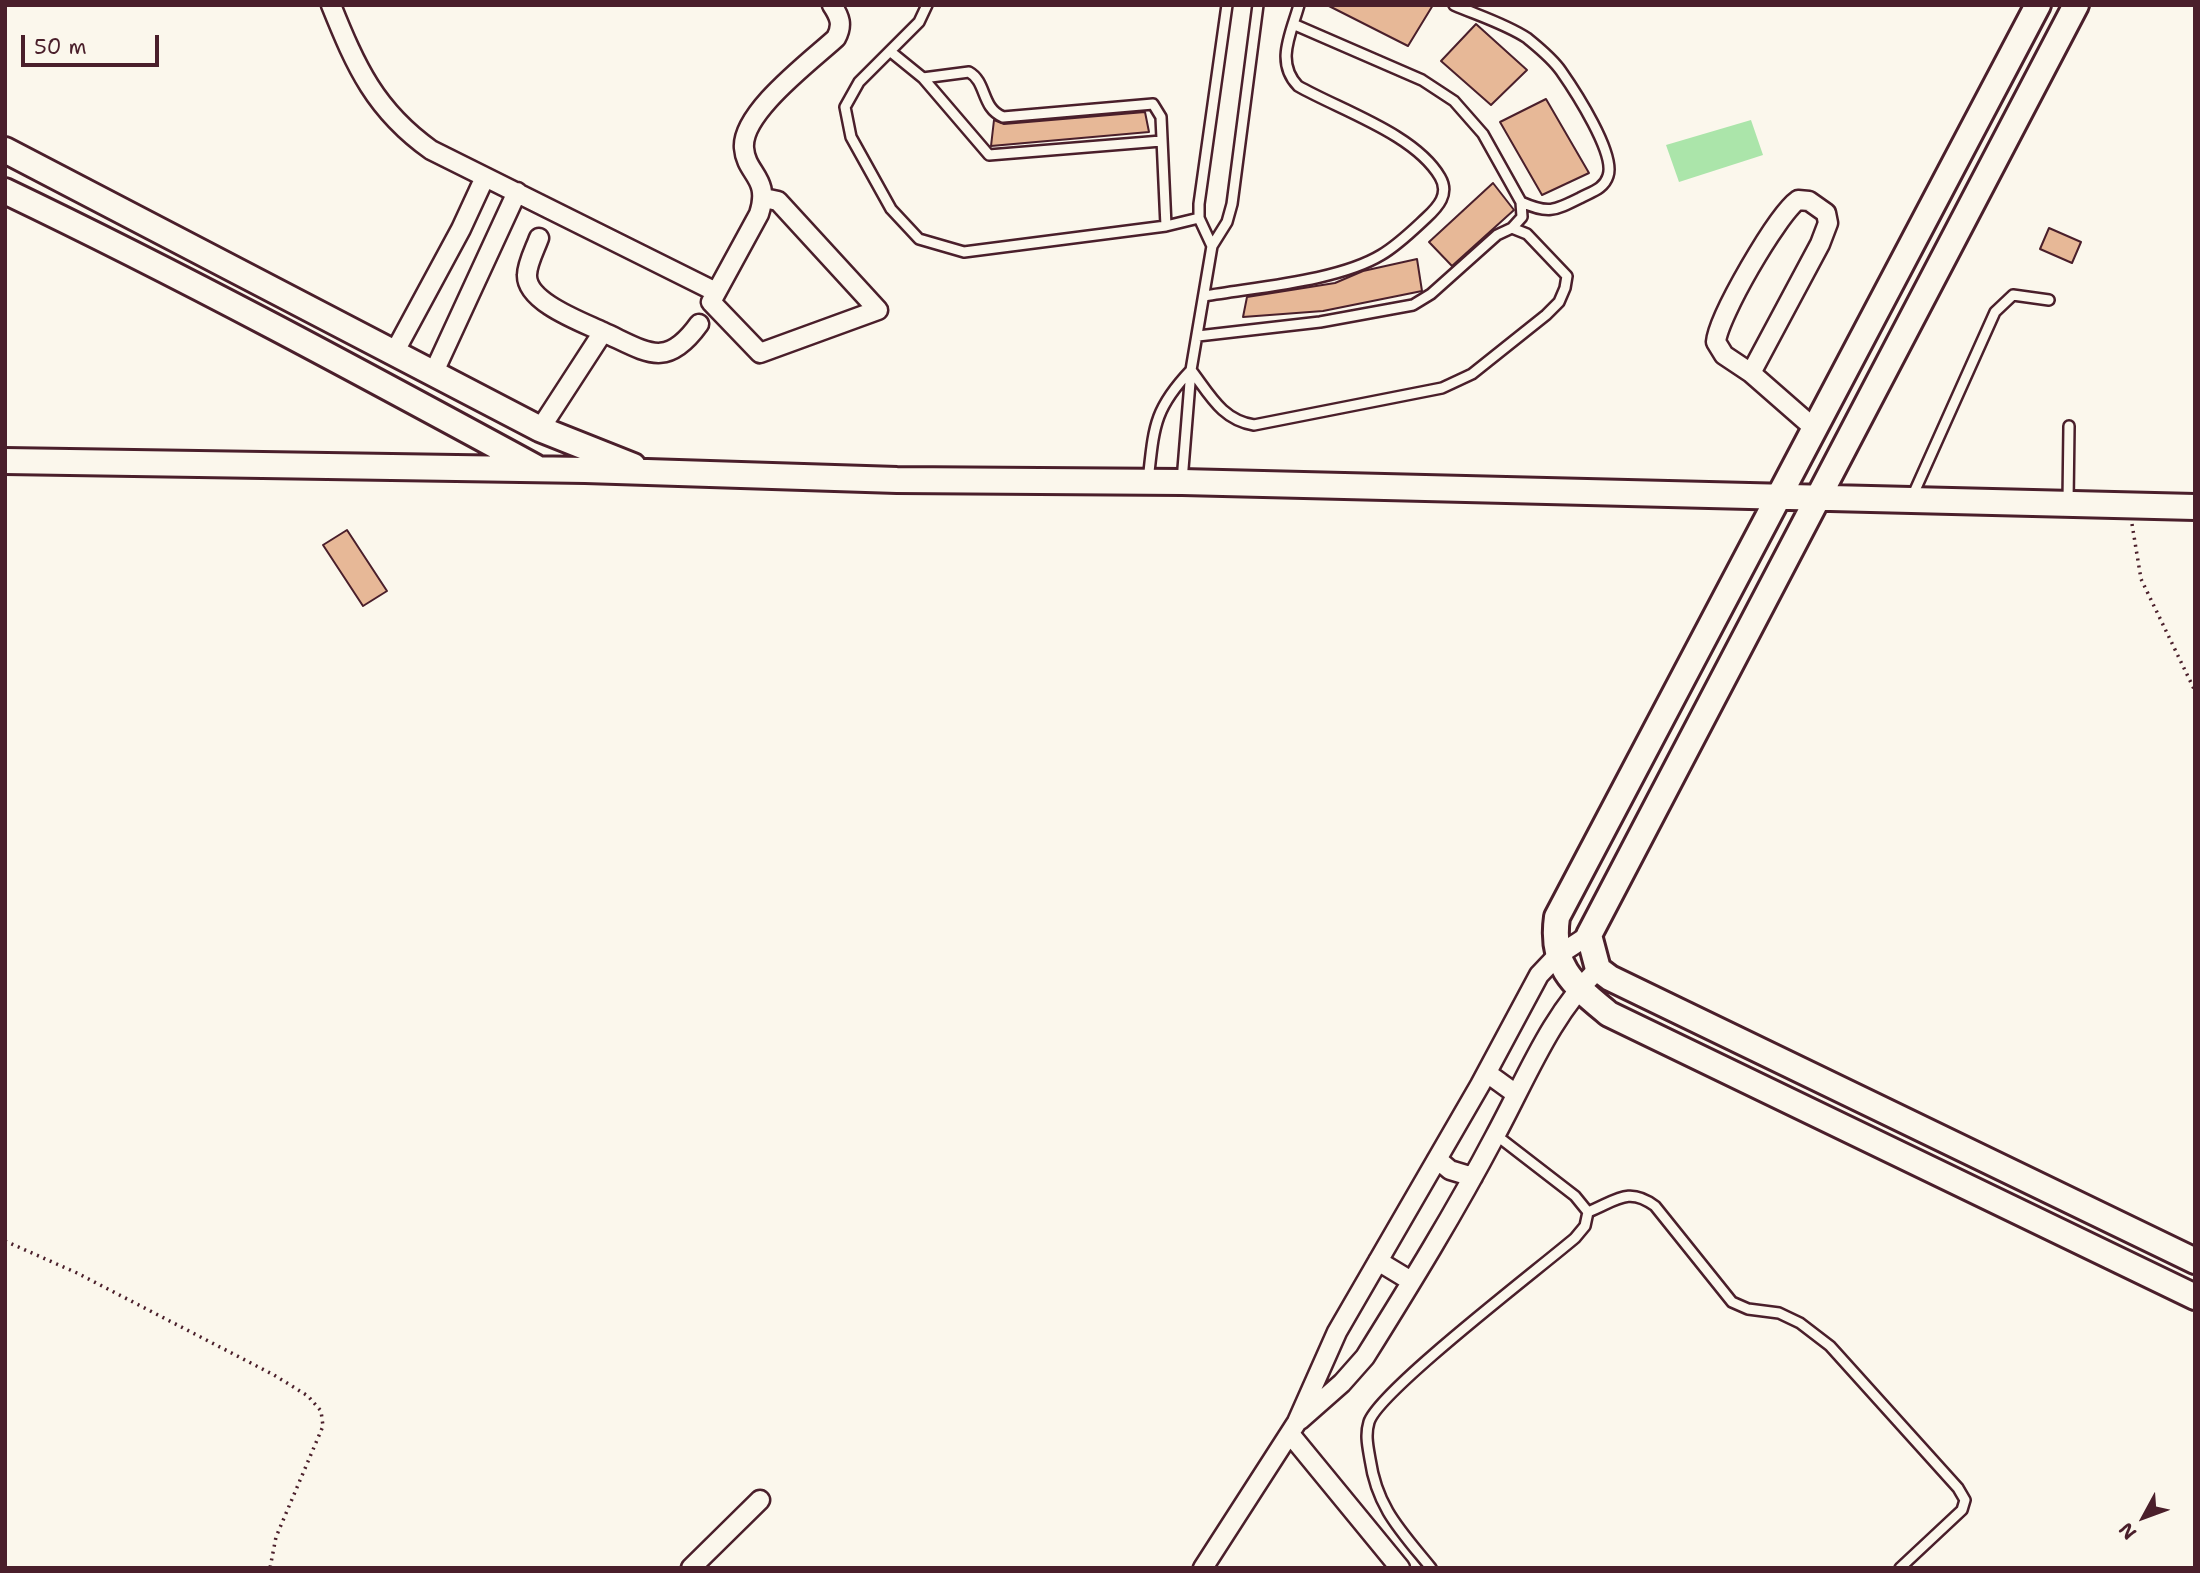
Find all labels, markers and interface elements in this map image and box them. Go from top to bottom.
scale bar [24,21,163,65]
text: 50 m [34,33,87,61]
north arrow [2109,1482,2179,1552]
text: N [2113,1517,2142,1545]

